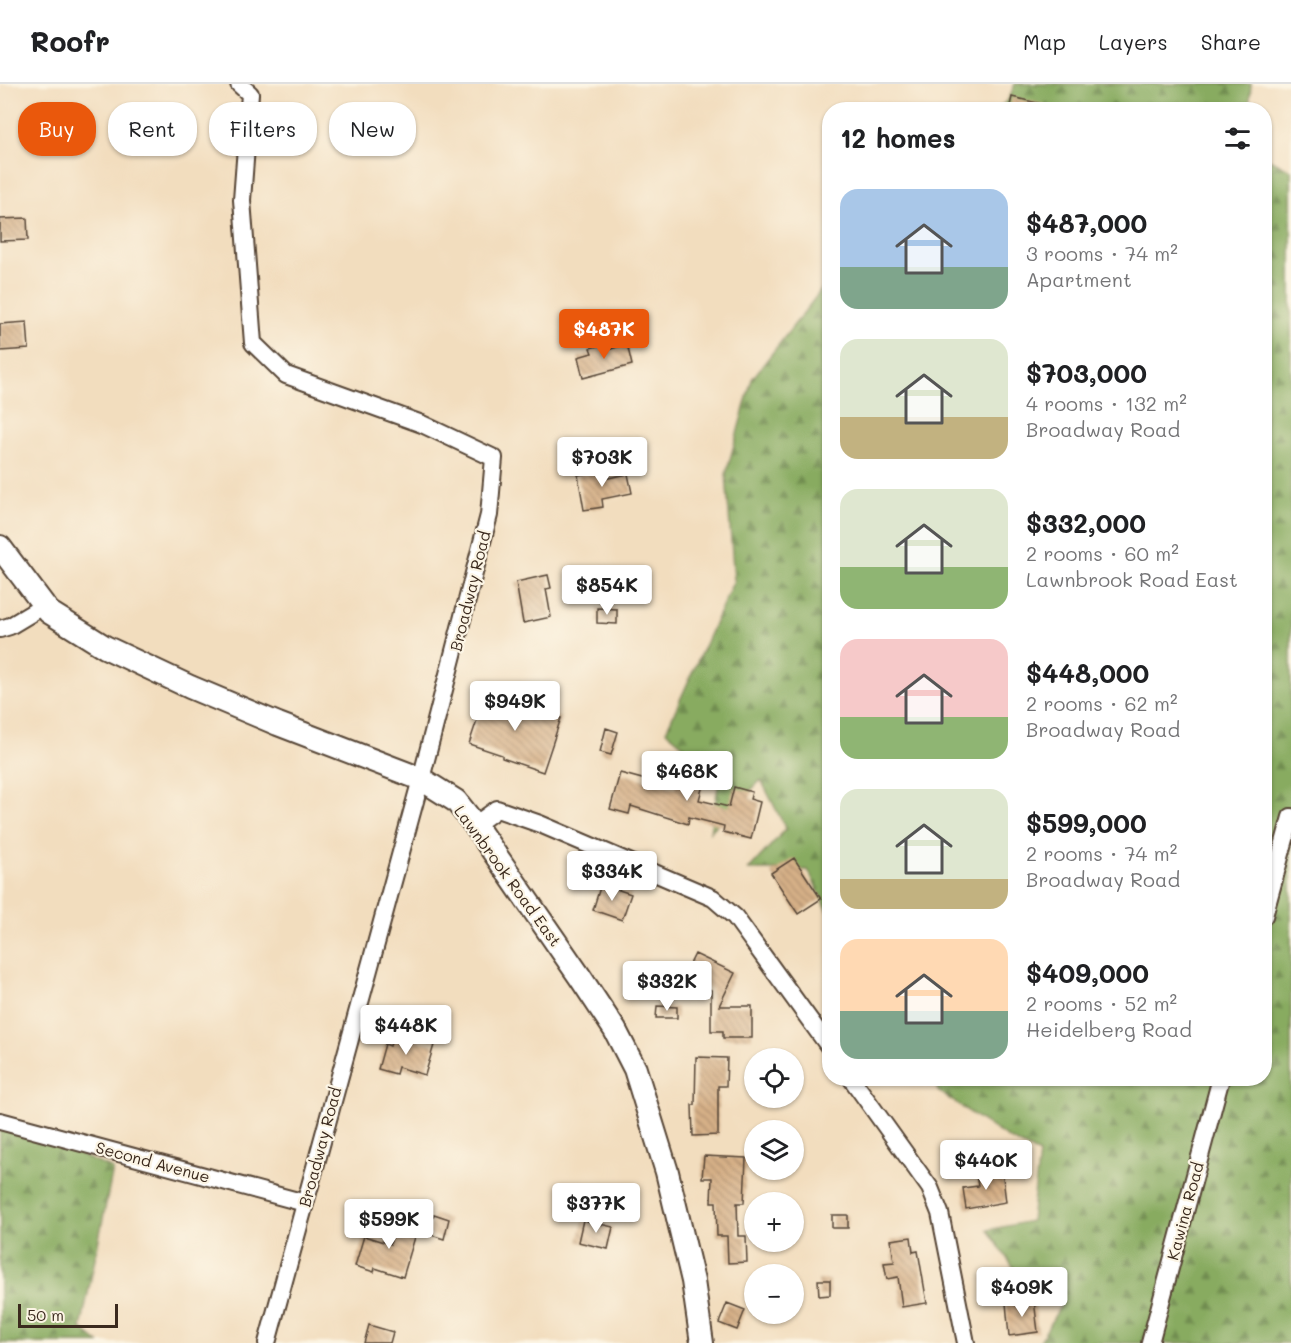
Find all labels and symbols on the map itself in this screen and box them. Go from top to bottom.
pin: $487K [562,309,646,360]
pin: $703K [560,437,644,488]
street label: Broadway Road [444,529,495,653]
pin: $854K [565,565,649,616]
pin: $949K [473,681,557,732]
pin: $468K [645,751,729,802]
street label: Lawnbrook Road East [450,801,567,950]
pin: $334K [570,851,654,902]
pin: $332K [625,961,709,1012]
pin: $448K [364,1005,448,1056]
street label: Broadway Road [293,1085,346,1209]
street label: Second Avenue [94,1136,212,1187]
pin: $440K [944,1140,1028,1191]
street label: Kawina Road [1161,1159,1208,1262]
pin: $377K [554,1183,638,1234]
pin: $599K [347,1199,431,1250]
pin: $409K [980,1267,1064,1318]
scale bar [18,1301,118,1328]

